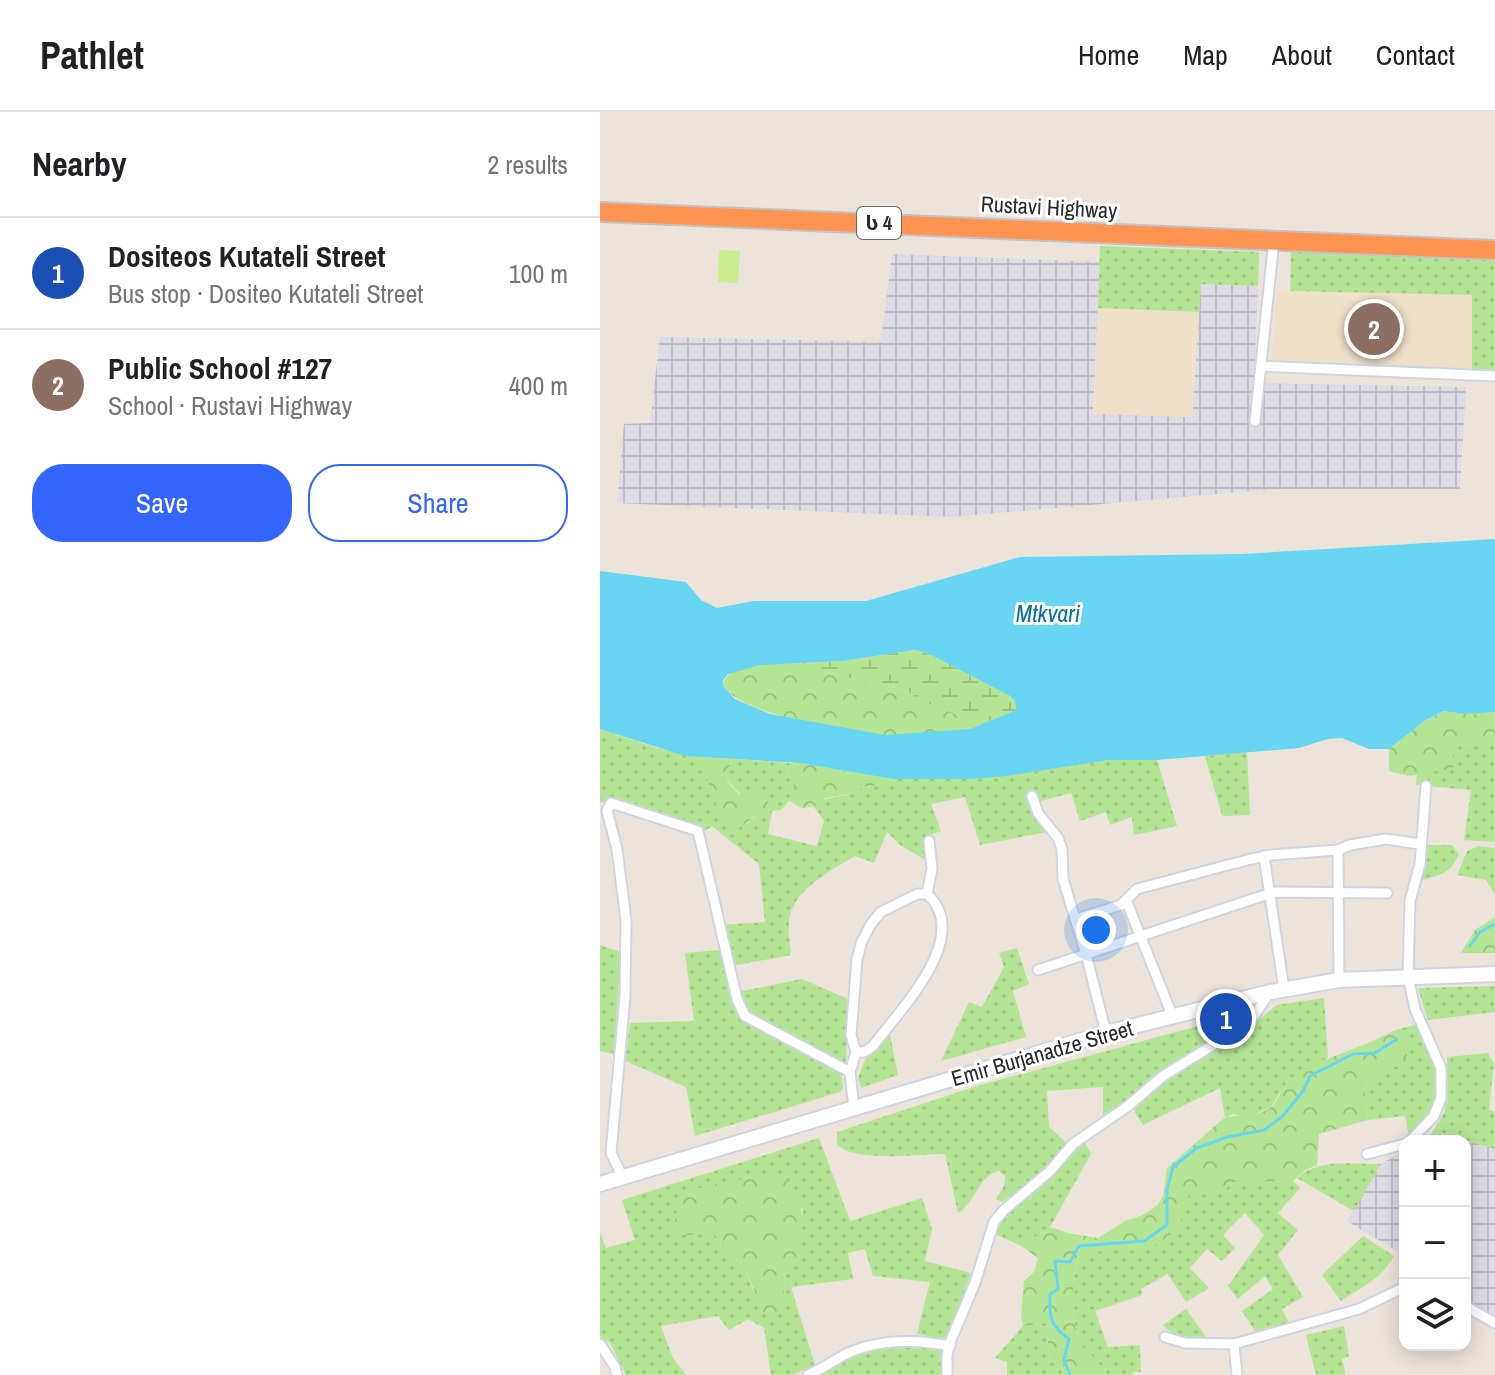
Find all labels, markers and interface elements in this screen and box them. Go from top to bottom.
text: Pathlet [40,30,144,81]
text: Home [1078,36,1139,74]
text: Map [1183,36,1228,74]
text: About [1272,36,1332,74]
text: Contact [1376,36,1455,74]
text: Nearby [32,141,127,187]
text: 2 results [487,147,568,182]
street label: Rustavi Highway [980,188,1118,226]
road number: ს 4 [857,207,901,239]
text: Dositeos Kutateli Street [108,236,386,276]
text: 1 [52,256,64,291]
text: 100 m [509,256,568,291]
text: Bus stop · Dositeo Kutateli Street [108,276,423,311]
pin: 2 [1348,299,1400,359]
text: Public School #127 [108,348,332,388]
text: 2 [52,368,64,403]
text: 400 m [509,368,568,403]
text: School · Rustavi Highway [108,388,352,423]
button: Save [32,464,292,542]
button: Share [308,464,568,542]
water label: Mtkvari [1016,597,1081,629]
your location [1076,910,1116,950]
pin: 1 [1200,989,1252,1049]
street label: Emir Burjanadze Street [948,1013,1136,1093]
map controls [1399,1135,1471,1351]
button: + [1399,1135,1471,1207]
button: − [1399,1207,1471,1279]
button: layers [1399,1279,1471,1351]

